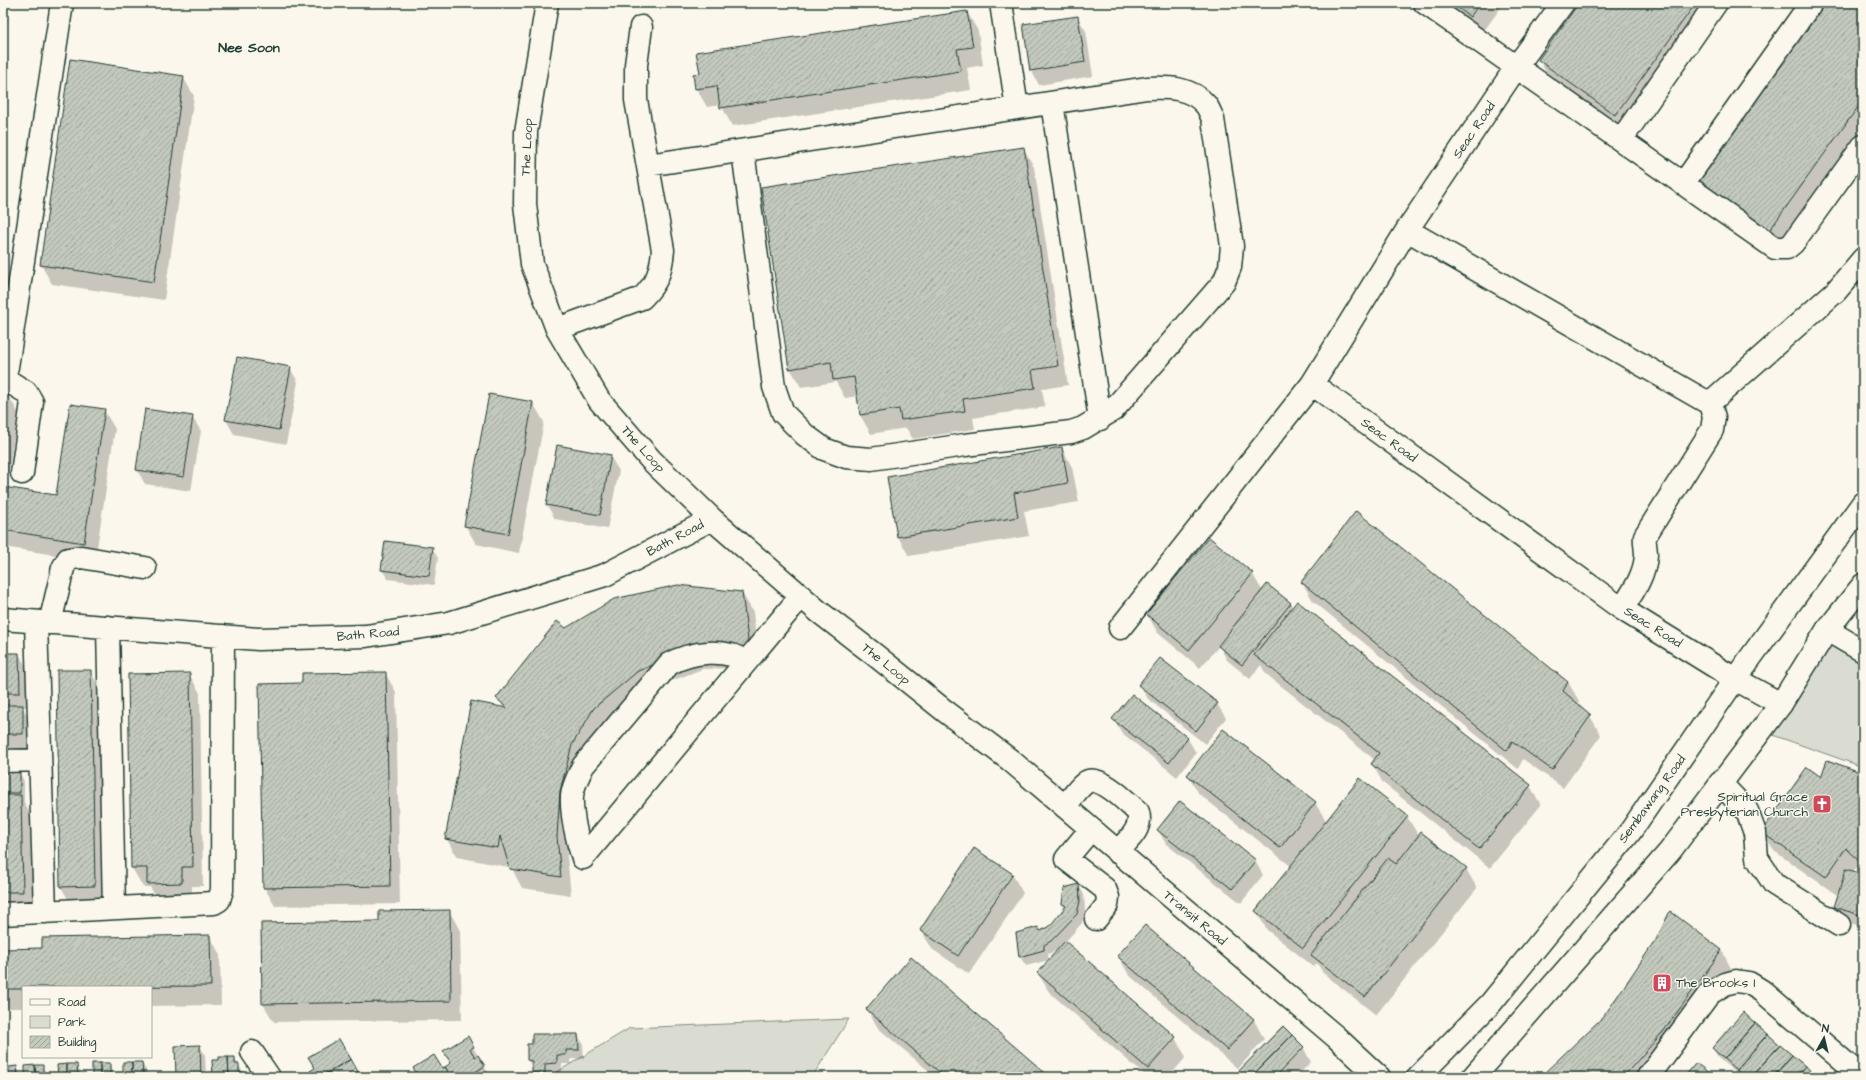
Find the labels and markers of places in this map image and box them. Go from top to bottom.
place label: Spiritual Grace Presbyterian Church [1681,788,1809,822]
church icon: Spiritual Grace Presbyterian Church [1811,793,1833,815]
building icon: The Brooks I [1651,972,1673,994]
place label: The Brooks I [1676,974,1756,992]

